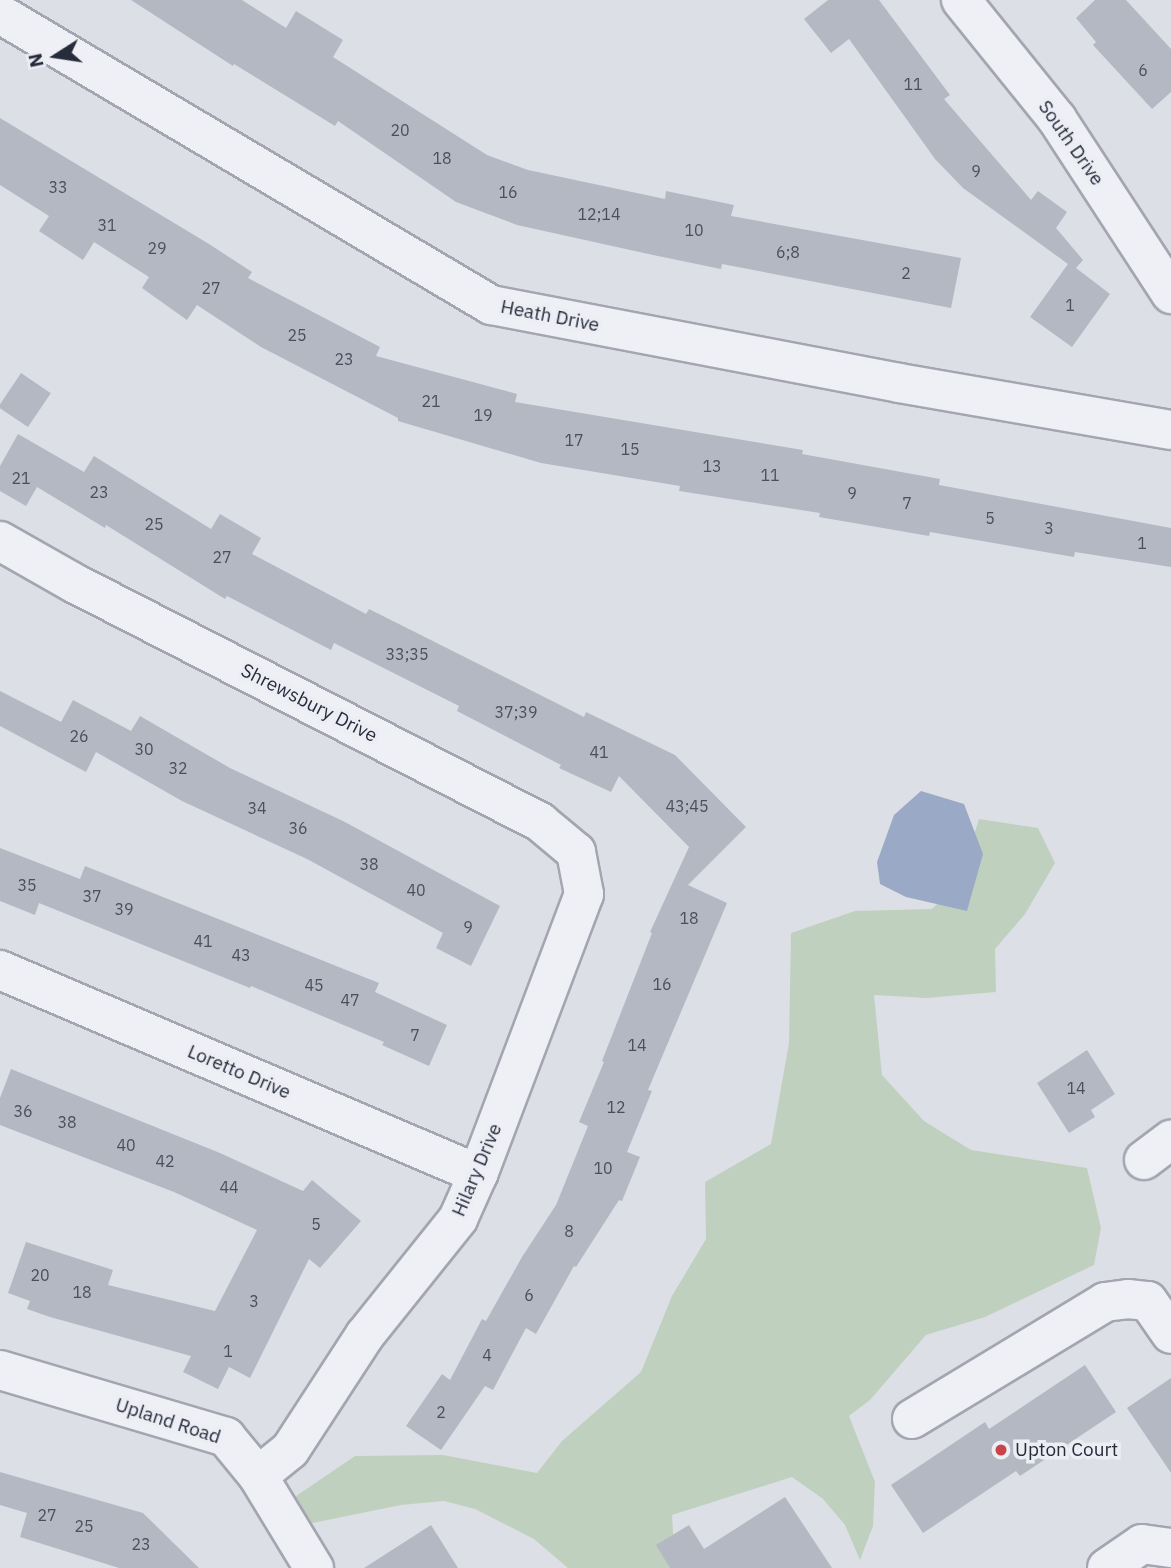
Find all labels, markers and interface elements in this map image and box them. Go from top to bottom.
north arrow [21,21,91,91]
text: N [22,51,49,70]
house number: 6 [1138,60,1148,80]
house number: 11 [903,74,923,94]
street label: South Drive [1033,96,1109,190]
house number: 20 [390,120,410,140]
house number: 18 [432,148,452,168]
house number: 9 [971,161,981,181]
house number: 33 [48,177,68,197]
house number: 16 [498,182,518,202]
house number: 12;14 [577,204,621,224]
house number: 31 [97,215,117,235]
house number: 10 [684,220,704,240]
house number: 29 [147,238,167,258]
house number: 6;8 [776,242,800,262]
house number: 2 [901,263,911,283]
house number: 27 [201,278,221,298]
street label: Heath Drive [499,295,601,337]
house number: 1 [1065,295,1075,315]
house number: 25 [287,325,307,345]
house number: 23 [334,349,354,369]
house number: 21 [421,391,441,411]
house number: 19 [473,405,493,425]
house number: 17 [564,430,584,450]
house number: 15 [620,439,640,459]
house number: 13 [702,456,722,476]
house number: 11 [760,465,780,485]
house number: 21 [11,468,31,488]
house number: 23 [89,482,109,502]
house number: 9 [847,483,857,503]
house number: 7 [902,493,912,513]
house number: 5 [985,508,995,528]
house number: 25 [144,514,164,534]
house number: 3 [1044,518,1054,538]
house number: 1 [1137,533,1147,553]
house number: 27 [212,547,232,567]
house number: 33;35 [385,644,429,664]
street label: Shrewsbury Drive [237,659,381,747]
house number: 37;39 [494,702,538,722]
house number: 26 [69,726,89,746]
house number: 30 [134,739,154,759]
house number: 41 [589,742,609,762]
house number: 32 [168,758,188,778]
house number: 43;45 [665,796,709,816]
house number: 34 [247,798,267,818]
house number: 36 [288,818,308,838]
house number: 38 [359,854,379,874]
house number: 35 [17,875,37,895]
house number: 40 [406,880,426,900]
house number: 37 [82,886,102,906]
house number: 39 [114,899,134,919]
house number: 18 [679,908,699,928]
house number: 9 [463,917,473,937]
house number: 41 [193,931,213,951]
house number: 43 [231,945,251,965]
house number: 16 [652,974,672,994]
house number: 45 [304,975,324,995]
house number: 47 [340,990,360,1010]
house number: 7 [410,1025,420,1045]
house number: 14 [627,1035,647,1055]
street label: Loretto Drive [184,1040,294,1104]
house number: 14 [1066,1078,1086,1098]
house number: 12 [606,1097,626,1117]
house number: 36 [13,1101,33,1121]
house number: 38 [57,1112,77,1132]
street label: Hilary Drive [447,1120,507,1220]
house number: 40 [116,1135,136,1155]
house number: 42 [155,1151,175,1171]
house number: 10 [593,1158,613,1178]
house number: 44 [219,1177,239,1197]
house number: 5 [311,1214,321,1234]
house number: 8 [564,1221,574,1241]
house number: 20 [30,1265,50,1285]
house number: 18 [72,1282,92,1302]
house number: 6 [524,1285,534,1305]
house number: 3 [249,1291,259,1311]
house number: 1 [223,1341,233,1361]
house number: 4 [482,1345,492,1365]
street label: Upland Road [113,1393,223,1449]
house number: 2 [436,1402,446,1422]
place label: Upton Court [1015,1439,1118,1461]
marker: Upton Court [993,1442,1009,1458]
house number: 27 [37,1505,57,1525]
house number: 25 [74,1516,94,1536]
house number: 23 [131,1534,151,1554]

